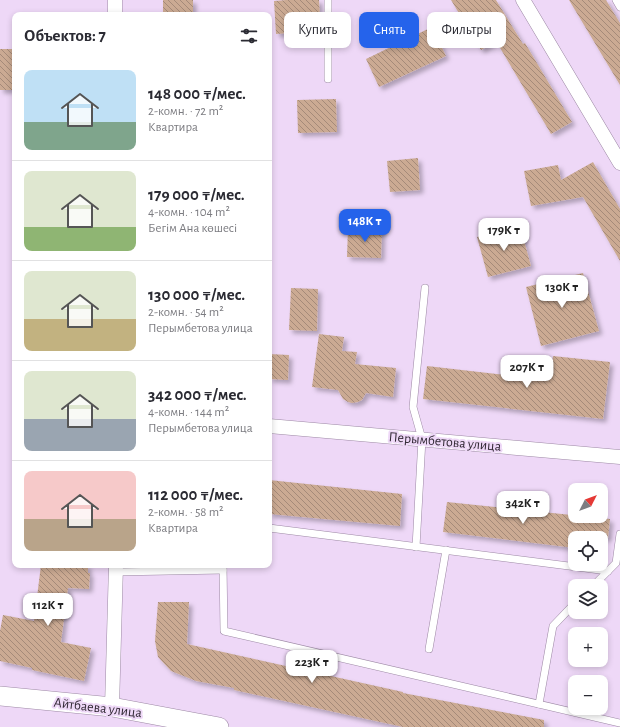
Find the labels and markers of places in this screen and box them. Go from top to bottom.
pin: 148K ₸ [332,209,398,243]
pin: 179K ₸ [471,218,537,252]
pin: 130K ₸ [529,275,595,309]
pin: 207K ₸ [494,355,560,389]
pin: 342K ₸ [490,491,556,525]
pin: 112K ₸ [15,593,81,627]
pin: 223K ₸ [279,650,345,684]

